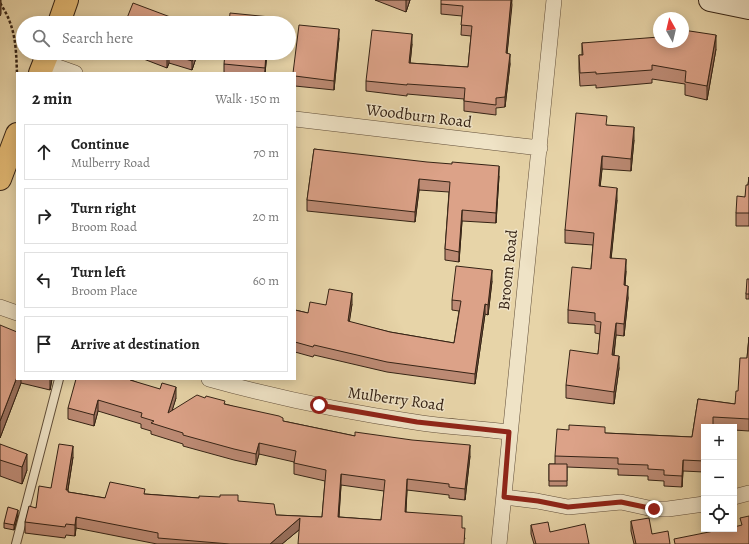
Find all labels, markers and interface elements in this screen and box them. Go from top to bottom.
north arrow [653,12,689,48]
search box [16,16,296,60]
icon: search [30,27,52,49]
text: Search here [62,28,133,48]
text: 2 min [32,87,72,110]
text: Walk · 150 m [215,90,280,107]
street label: Woodburn Road [364,98,474,133]
text: Continue [71,134,129,154]
icon: ahead [33,141,55,163]
text: 70 m [253,144,279,161]
text: Mulberry Road [71,154,150,171]
text: Turn right [71,198,136,218]
icon: right [33,205,55,227]
text: 20 m [253,208,279,225]
text: Broom Road [71,218,137,235]
street label: Broom Road [493,228,523,311]
text: Turn left [71,262,126,282]
icon: left [33,269,55,291]
text: 60 m [253,272,279,289]
text: Broom Place [71,282,137,299]
icon: arrive [33,333,55,355]
text: Arrive at destination [71,334,200,354]
street label: Mulberry Road [346,381,446,417]
route start [310,396,328,414]
map controls [701,424,737,532]
button: + [701,424,737,460]
button: − [701,460,737,496]
button: locate [701,496,737,532]
route end [645,500,663,518]

